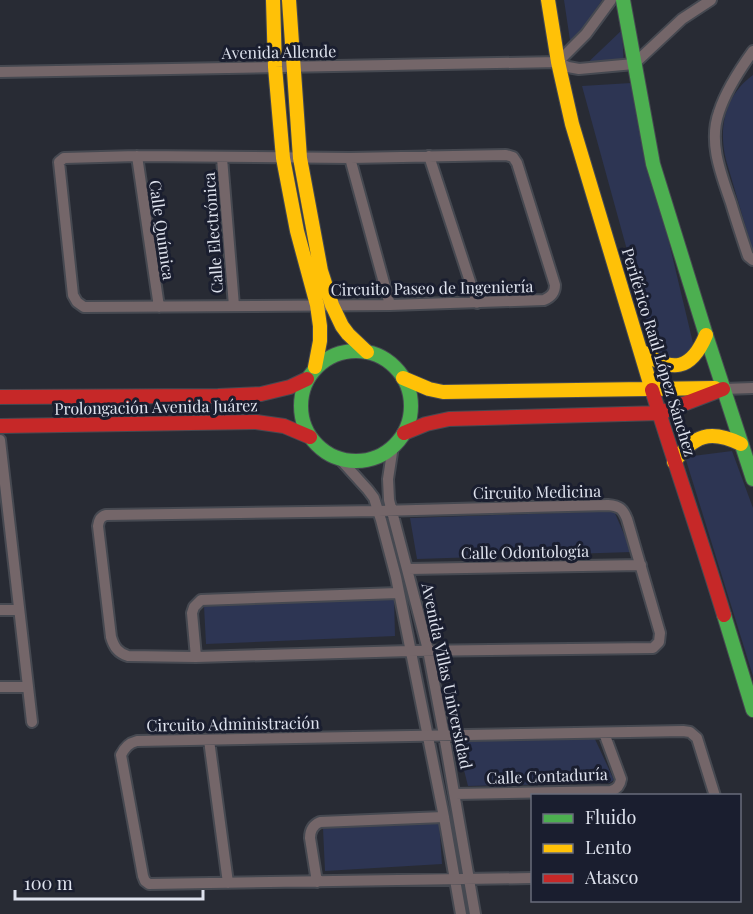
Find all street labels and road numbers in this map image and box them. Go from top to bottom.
street label: Avenida Allende [220,40,337,63]
street label: Calle Electrónica [198,172,227,294]
street label: Calle Química [145,179,180,281]
street label: Periférico Raúl López Sánchez [618,245,701,459]
street label: Circuito Paseo de Ingeniería [331,275,533,300]
street label: Prolongación Avenida Juárez [54,394,258,419]
street label: Circuito Medicina [473,480,601,503]
street label: Calle Odontología [461,540,589,563]
street label: Avenida Villas Universidad [417,580,477,771]
street label: Circuito Administración [146,711,320,736]
street label: Calle Contaduría [486,763,608,788]

